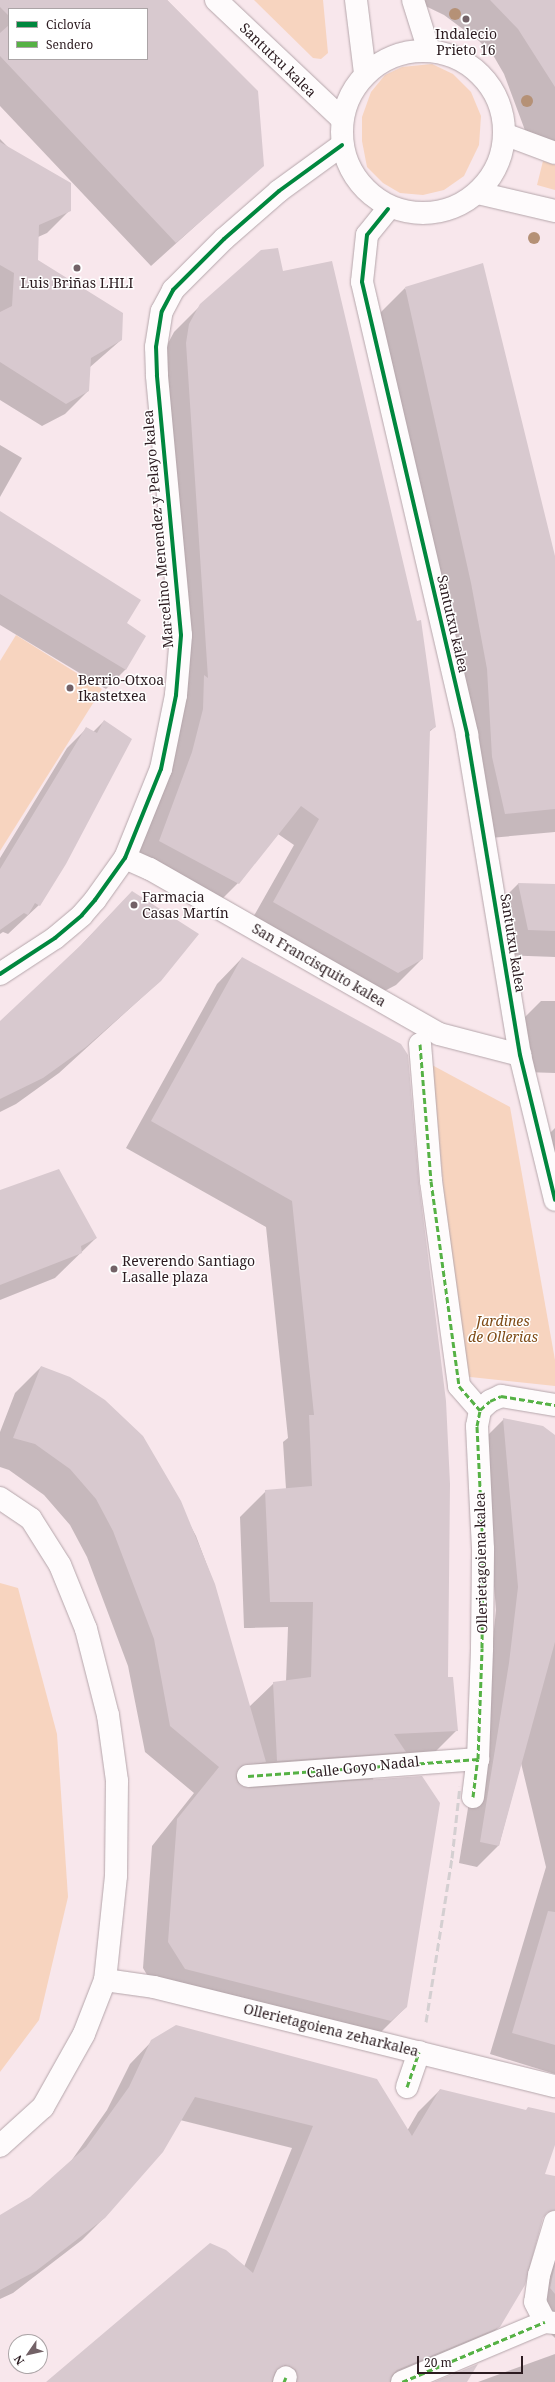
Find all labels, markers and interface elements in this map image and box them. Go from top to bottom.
legend [8,8,148,60]
marker: Indalecio Prieto 16 [461,14,471,24]
text: Ciclovía [46,16,91,33]
street label: Santutxu kalea [236,19,320,101]
place label: Indalecio Prieto 16 [435,26,497,58]
text: Sendero [46,36,93,53]
marker: Luis Briñas LHLI [72,263,82,273]
place label: Luis Briñas LHLI [21,275,133,291]
street label: Marcelino Menendez y Pelayo kalea [139,409,177,649]
street label: Santutxu kalea [434,574,472,674]
place label: Berrio-Otxoa Ikastetxea [78,672,164,704]
marker: Berrio-Otxoa Ikastetxea [65,683,75,693]
place label: Farmacia Casas Martín [142,889,229,922]
street label: Santutxu kalea [497,892,529,994]
marker: Farmacia Casas Martín [129,900,139,910]
street label: San Francisquito kalea [249,920,389,1010]
place label: Reverendo Santiago Lasalle plaza [122,1253,255,1286]
marker: Reverendo Santiago Lasalle plaza [109,1264,119,1274]
park label: Jardines de Ollerias [468,1313,538,1346]
street label: Ollerietagoiena kalea [471,1492,491,1634]
street label: Calle Goyo Nadal [306,1753,420,1781]
street label: Ollerietagoiena zeharkalea [242,2000,420,2060]
north arrow [8,2334,48,2374]
scale bar [419,2348,525,2374]
text: N [10,2353,27,2368]
text: 20 m [424,2354,452,2371]

